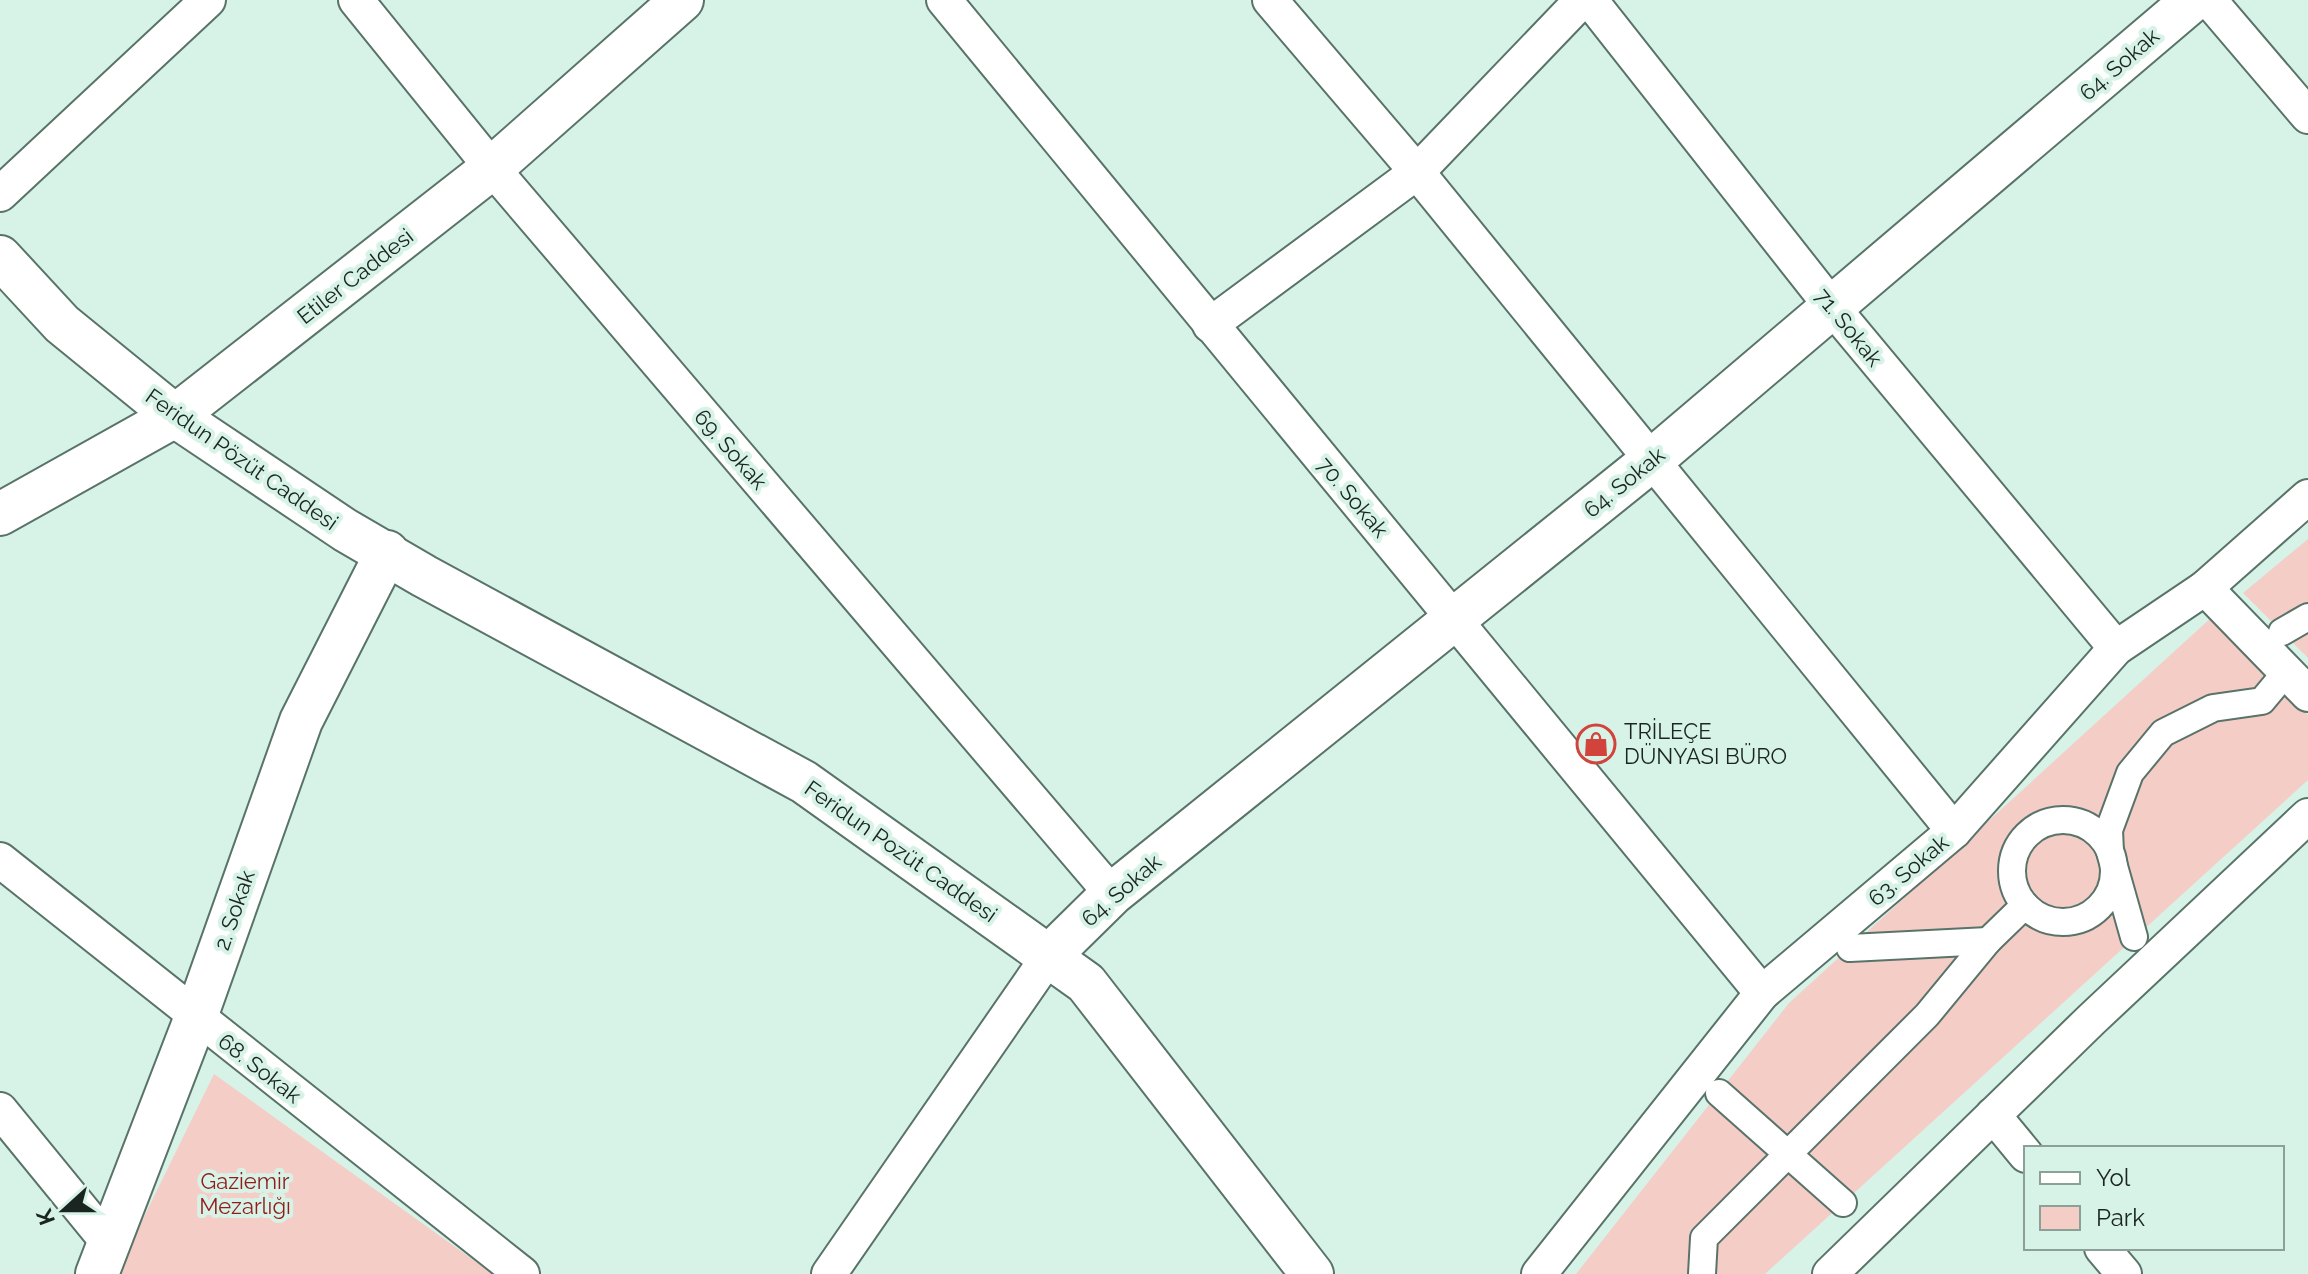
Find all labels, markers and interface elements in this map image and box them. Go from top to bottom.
street label: 64. Sokak [2074,22,2164,106]
street label: Etiler Caddesi [292,223,418,329]
street label: 71. Sokak [1810,283,1888,371]
street label: Feridun Pözüt Caddesi [141,383,343,535]
street label: 69. Sokak [689,404,773,495]
street label: 64. Sokak [1578,441,1670,523]
street label: 70. Sokak [1312,452,1394,543]
place label: TRİLEÇE DÜNYASI BÜRO [1624,718,1787,769]
shop icon: TRİLEÇE DÜNYASI BÜRO [1575,723,1617,765]
street label: Feridun Pozüt Caddesi [800,775,1002,927]
street label: 63. Sokak [1863,829,1954,911]
street label: 64. Sokak [1076,848,1166,932]
street label: 2. Sokak [208,866,260,953]
street label: 68. Sokak [213,1028,307,1109]
legend [2024,1146,2284,1250]
text: Yol [2096,1163,2131,1192]
park label: Gaziemir Mezarlığı [199,1168,291,1219]
north arrow [24,1170,104,1250]
text: Park [2096,1203,2145,1232]
text: K [30,1205,60,1229]

